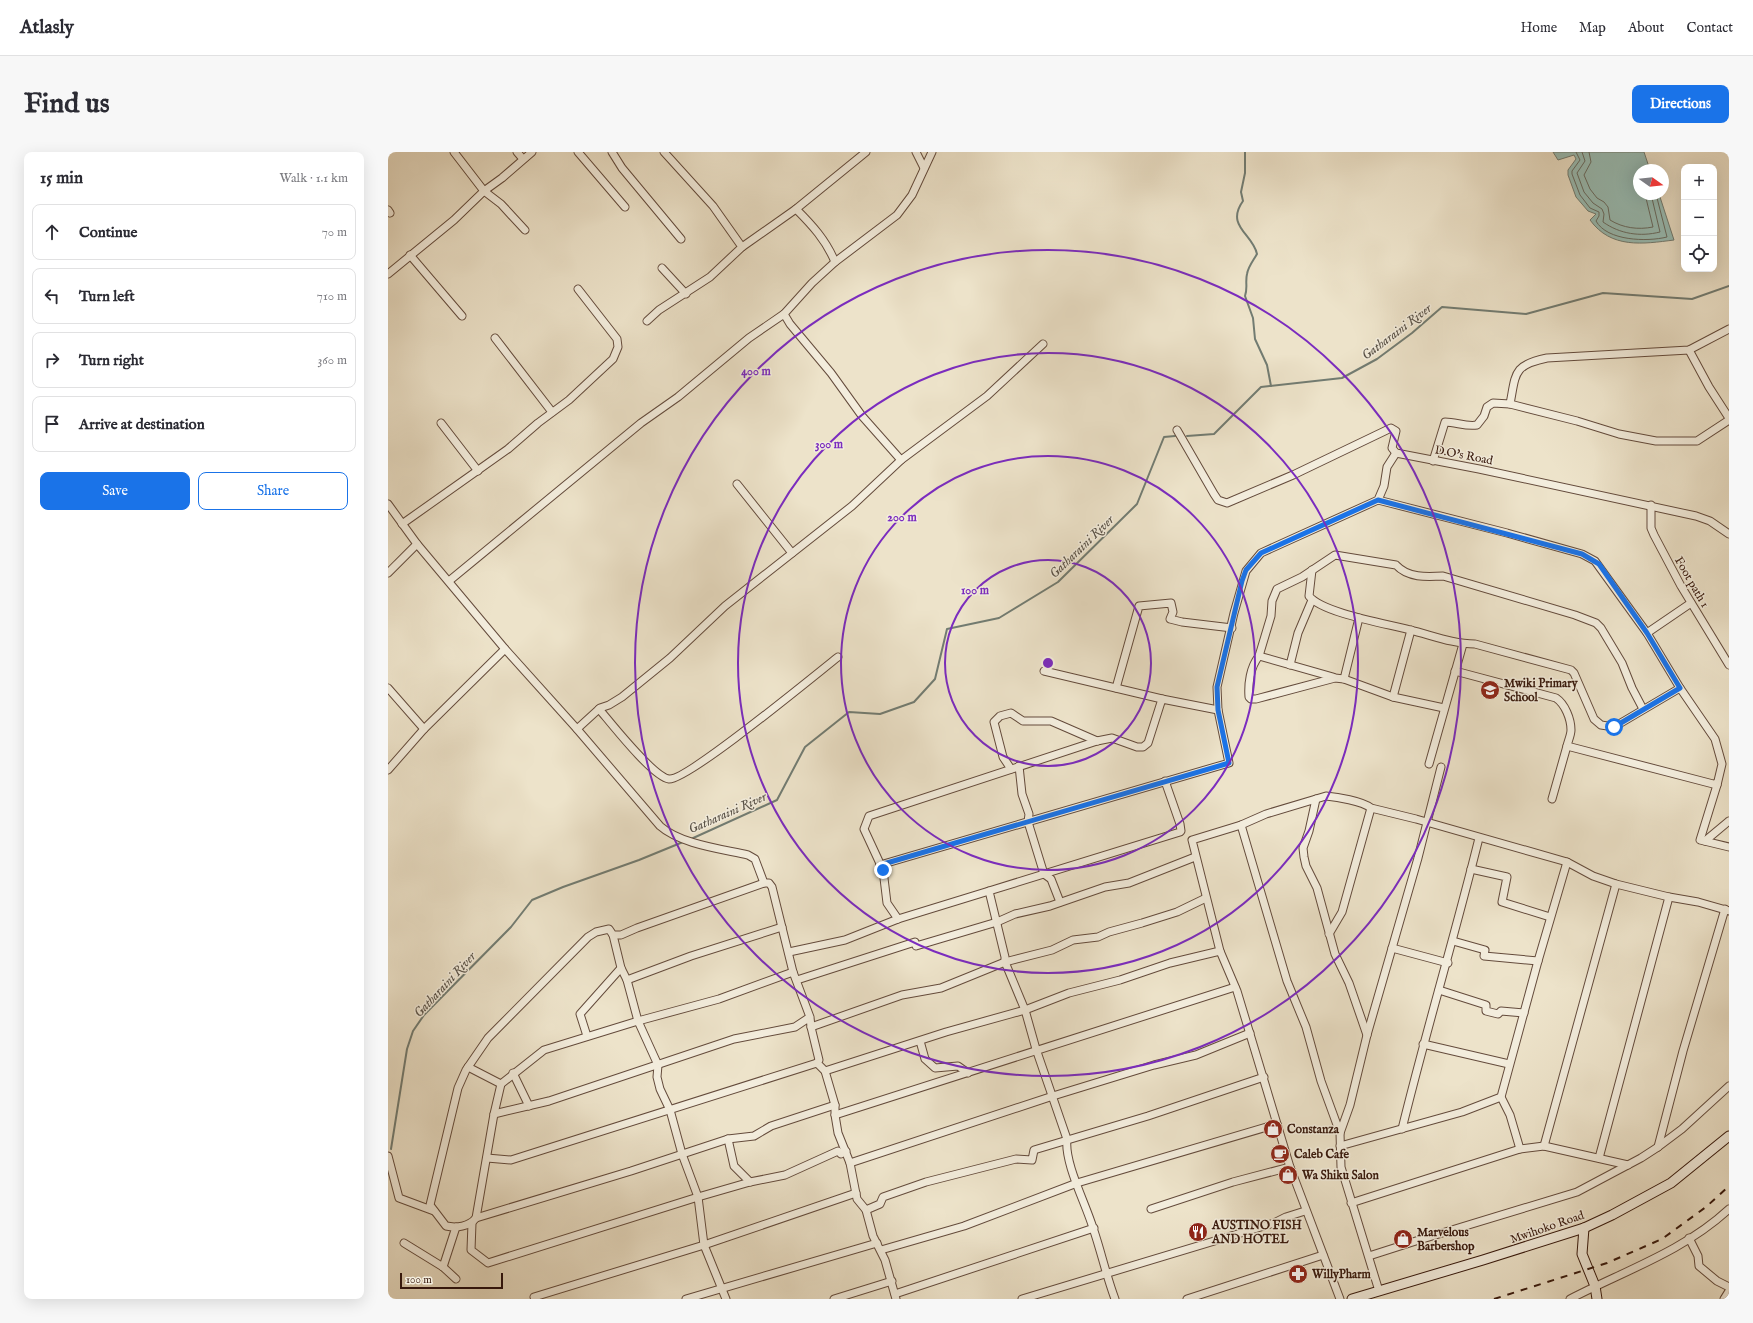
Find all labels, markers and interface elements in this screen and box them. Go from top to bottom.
text: Atlasly [20,16,74,40]
text: Home [1521,19,1557,37]
text: Map [1579,19,1606,37]
text: About [1628,19,1664,37]
text: Contact [1686,19,1733,37]
button: Directions [1632,85,1729,123]
text: Find us [24,87,110,122]
north arrow [1633,164,1669,200]
map controls [1681,164,1717,272]
button: + [1681,164,1717,200]
text: 15 min [40,168,83,189]
text: Walk · 1.1 km [279,170,348,187]
button: − [1681,200,1717,236]
icon: ahead [41,221,63,243]
text: Continue [79,223,137,242]
text: 70 m [322,224,347,241]
button: locate [1681,236,1717,272]
icon: left [41,285,63,307]
text: Turn left [79,287,135,306]
text: 710 m [317,288,347,305]
water label: Gatharaini River [1358,300,1436,364]
icon: right [41,349,63,371]
text: Turn right [79,351,144,370]
text: 360 m [317,352,347,369]
text: 400 m [741,364,772,379]
icon: arrive [41,413,63,435]
text: Arrive at destination [79,415,205,434]
text: 300 m [815,437,844,452]
street label: D.O's Road [1434,443,1495,469]
button: Save [40,472,190,510]
button: Share [198,472,348,510]
text: 200 m [887,510,917,525]
water label: Gatharaini River [1046,512,1118,582]
street label: Foot path 1 [1670,554,1712,611]
text: 100 m [961,583,990,598]
centre of rings [1041,656,1055,670]
place label: Mwiki Primary School [1504,676,1579,705]
school or university icon: Mwiki Primary School [1479,679,1501,701]
route start [1605,718,1623,736]
water label: Gatharaini River [686,788,770,838]
route end [874,861,892,879]
water label: Gatharaini River [410,948,480,1021]
shop icon: Constanza [1262,1118,1284,1140]
place label: Constanza [1287,1122,1340,1137]
cafe icon: Caleb Cafe [1269,1143,1291,1165]
place label: Caleb Cafe [1294,1147,1350,1162]
shop icon: Wa Shiku Salon [1277,1164,1299,1186]
place label: Wa Shiku Salon [1301,1168,1379,1183]
street label: Mwihoko Road [1508,1208,1587,1247]
place label: AUSTINO FISH AND HOTEL [1211,1218,1303,1247]
restaurant icon: AUSTINO FISH AND HOTEL [1187,1221,1209,1243]
place label: Marvelous Barbershop [1417,1225,1475,1255]
shop icon: Marvelous Barbershop [1392,1228,1414,1250]
pharmacy icon: WillyPharm [1287,1263,1309,1285]
place label: WillyPharm [1311,1267,1372,1283]
scale bar [400,1271,503,1290]
text: 100 m [406,1273,432,1287]

